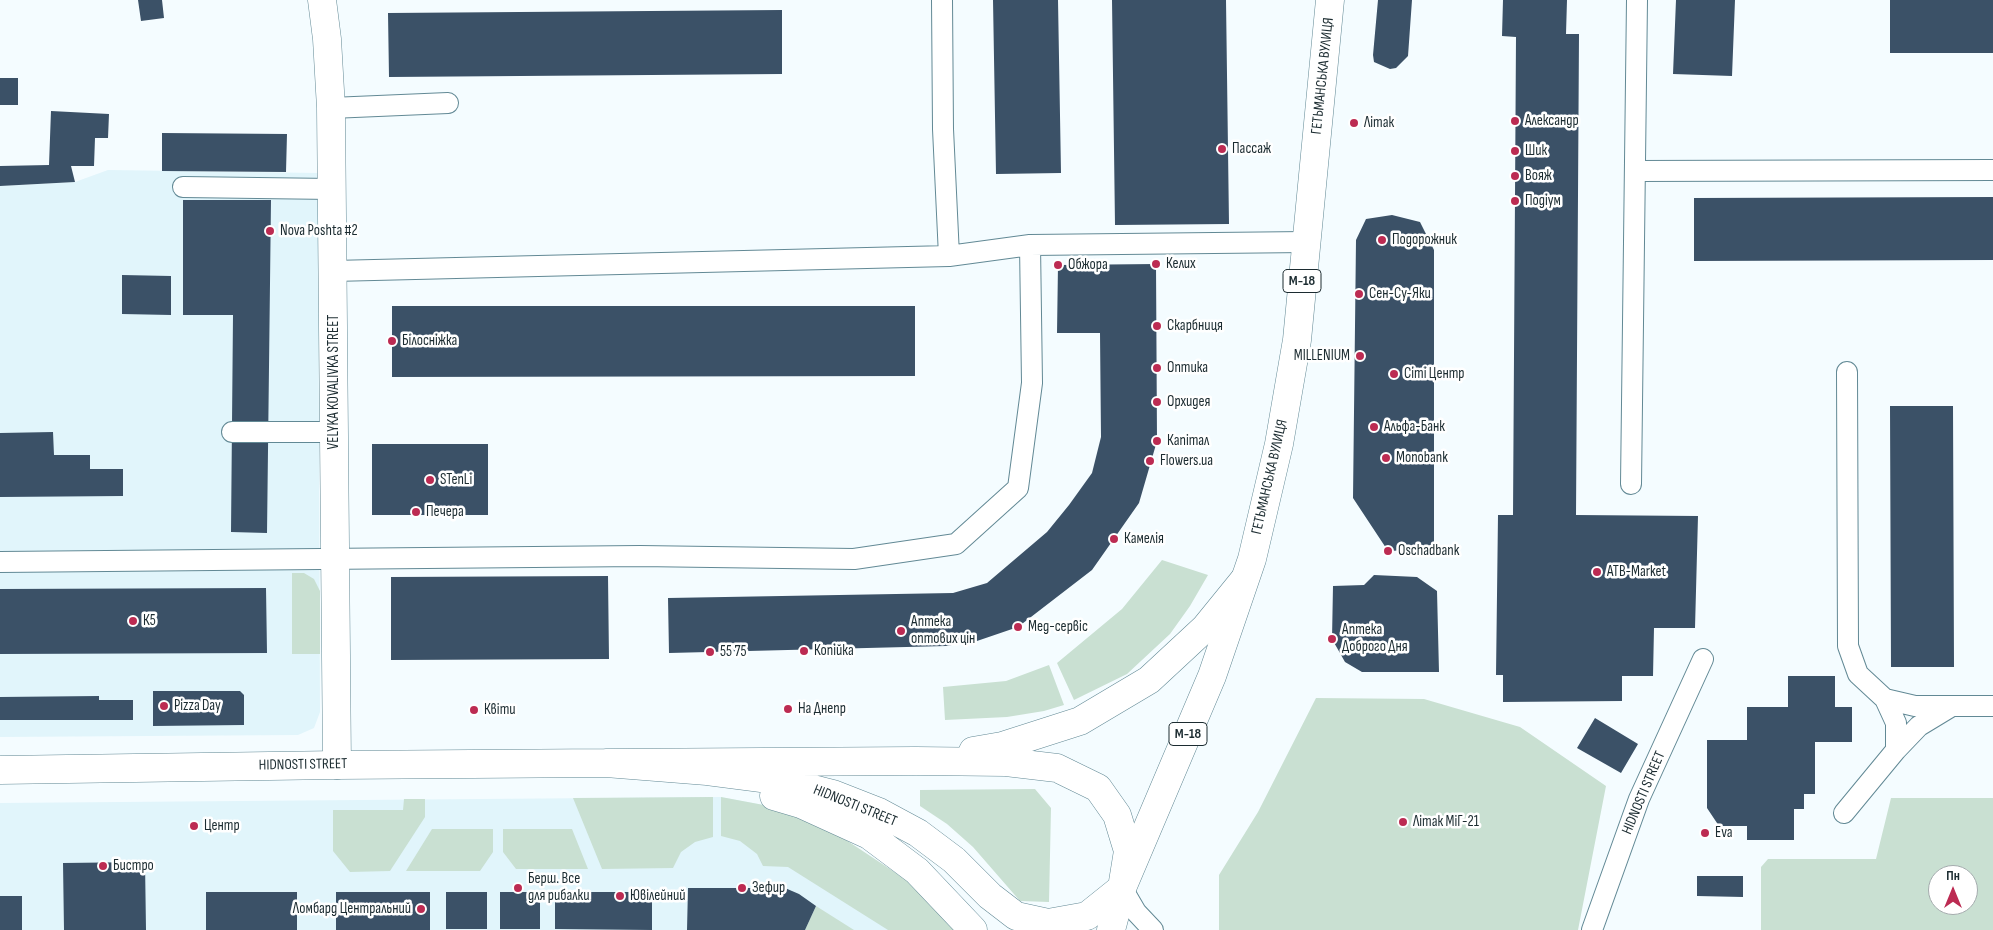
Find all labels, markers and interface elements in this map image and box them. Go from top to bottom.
street label: ГЕТЬМАНСЬКА ВУЛИЦЯ [1308,17,1338,135]
place label: Александр [1525,112,1579,130]
place label: Літак [1364,114,1394,132]
marker: Александр [1509,115,1521,127]
marker: Літак [1348,117,1360,129]
place label: Пассаж [1232,140,1271,158]
place label: Шик [1525,142,1547,160]
marker: Пассаж [1216,143,1228,155]
marker: Шик [1509,145,1521,157]
place label: Вояж [1525,167,1552,185]
marker: Вояж [1509,170,1521,182]
place label: Подіум [1525,192,1561,210]
marker: Подіум [1509,195,1521,207]
place label: Nova Poshta #2 [280,222,358,240]
marker: Nova Poshta #2 [264,225,276,237]
place label: Подорожник [1392,231,1457,249]
marker: Подорожник [1376,234,1388,246]
place label: Келих [1166,255,1196,273]
place label: Обжора [1068,256,1108,274]
marker: Келих [1150,258,1162,270]
marker: Обжора [1052,259,1064,271]
road number: М-18 [1283,270,1321,292]
place label: Сен-Су-Яки [1369,285,1431,303]
marker: Сен-Су-Яки [1353,288,1365,300]
street label: VELYKA KOVALIVKA STREET [325,315,343,449]
place label: Скарбниця [1167,317,1223,335]
marker: Скарбниця [1151,320,1163,332]
place label: Білосніжка [402,332,457,350]
marker: Білосніжка [386,335,398,347]
place label: MILLENIUM [1294,347,1350,365]
marker: MILLENIUM [1354,350,1366,362]
place label: Оптика [1167,359,1208,377]
marker: Оптика [1151,362,1163,374]
place label: Сіті Центр [1404,365,1465,383]
marker: Сіті Центр [1388,368,1400,380]
place label: Орхидея [1167,393,1210,411]
marker: Орхидея [1151,396,1163,408]
street label: ГЕТЬМАНСЬКА ВУЛИЦЯ [1248,418,1292,536]
place label: Альфа-Банк [1384,418,1445,436]
marker: Альфа-Банк [1368,421,1380,433]
place label: Капітал [1167,432,1209,450]
marker: Капітал [1151,435,1163,447]
place label: Monobank [1396,449,1448,467]
place label: Flowers.ua [1160,452,1213,470]
marker: Monobank [1380,452,1392,464]
marker: Flowers.ua [1144,455,1156,467]
place label: STenLi [440,471,472,489]
marker: STenLi [424,474,436,486]
place label: Печера [426,503,464,521]
marker: Печера [410,506,422,518]
place label: Камелія [1124,530,1164,548]
marker: Камелія [1108,533,1120,545]
place label: Oschadbank [1398,542,1459,560]
marker: Oschadbank [1382,545,1394,557]
place label: ATB-Market [1607,563,1666,581]
marker: ATB-Market [1591,566,1603,578]
place label: К5 [143,612,156,630]
place label: Аптека оптових цін [911,613,975,648]
marker: К5 [127,615,139,627]
place label: Мед-сервіс [1028,618,1088,636]
marker: Мед-сервіс [1012,621,1024,633]
place label: Аптека Доброго Дня [1342,621,1408,656]
marker: Аптека оптових цін [895,625,907,637]
marker: Аптека Доброго Дня [1326,633,1338,645]
place label: Копійка [814,642,854,660]
place label: 55 75 [720,643,746,661]
marker: Копійка [798,645,810,657]
marker: 55 75 [704,646,716,658]
place label: Pizza Day [174,697,221,715]
marker: Pizza Day [158,700,170,712]
place label: На Днепр [798,700,846,718]
place label: Квіти [484,701,516,719]
marker: На Днепр [782,703,794,715]
marker: Квіти [468,704,480,716]
road number: М-18 [1169,722,1207,746]
street label: HIDNOSTI STREET [1618,749,1670,837]
street label: HIDNOSTI STREET [259,755,347,775]
street label: HIDNOSTI STREET [811,781,899,831]
place label: Літак МіГ-21 [1413,813,1479,831]
marker: Літак МіГ-21 [1397,816,1409,828]
place label: Центр [204,817,240,835]
marker: Центр [188,820,200,832]
place label: Eva [1715,824,1733,842]
marker: Eva [1699,827,1711,839]
place label: Бистро [113,857,154,875]
marker: Бистро [97,860,109,872]
north arrow [1928,865,1978,915]
text: Пн [1946,867,1960,884]
place label: Берш. Все для рибалки [528,870,589,905]
place label: Зефир [752,879,785,897]
marker: Берш. Все для рибалки [512,882,524,894]
marker: Зефир [736,882,748,894]
place label: Ювілейний [630,887,685,905]
marker: Ювілейний [614,890,626,902]
place label: Ломбард Центральний [293,900,411,918]
marker: Ломбард Центральний [415,903,427,915]

